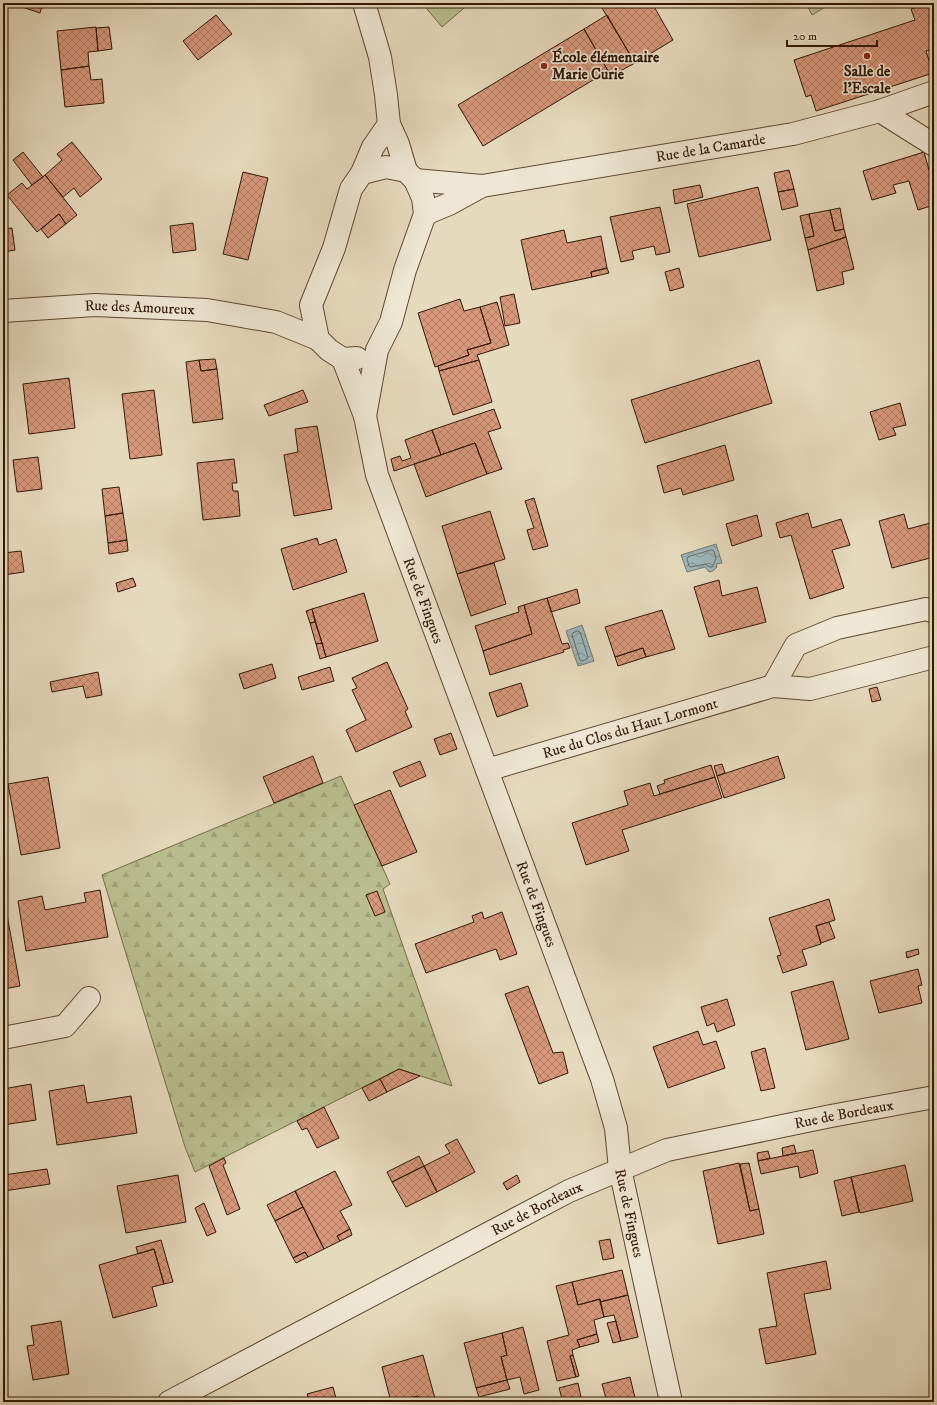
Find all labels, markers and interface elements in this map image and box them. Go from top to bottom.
scale bar [787,22,877,48]
text: 20 m [793,29,817,44]
place label: École élémentaire Marie Curie [552,47,660,84]
marker: Salle de l'Escale [862,51,872,61]
marker: École élémentaire Marie Curie [539,61,549,71]
place label: Salle de l'Escale [842,62,892,98]
street label: Rue de la Camarde [654,130,767,167]
street label: Rue des Amoureux [84,296,196,319]
street label: Rue de Fingues [399,555,448,646]
street label: Rue du Clos du Haut Lormont [540,694,720,763]
street label: Rue de Fingues [512,858,561,950]
street label: Rue de Bordeaux [793,1096,896,1133]
street label: Rue de Fingues [610,1167,648,1259]
street label: Rue de Bordeaux [488,1177,586,1240]

